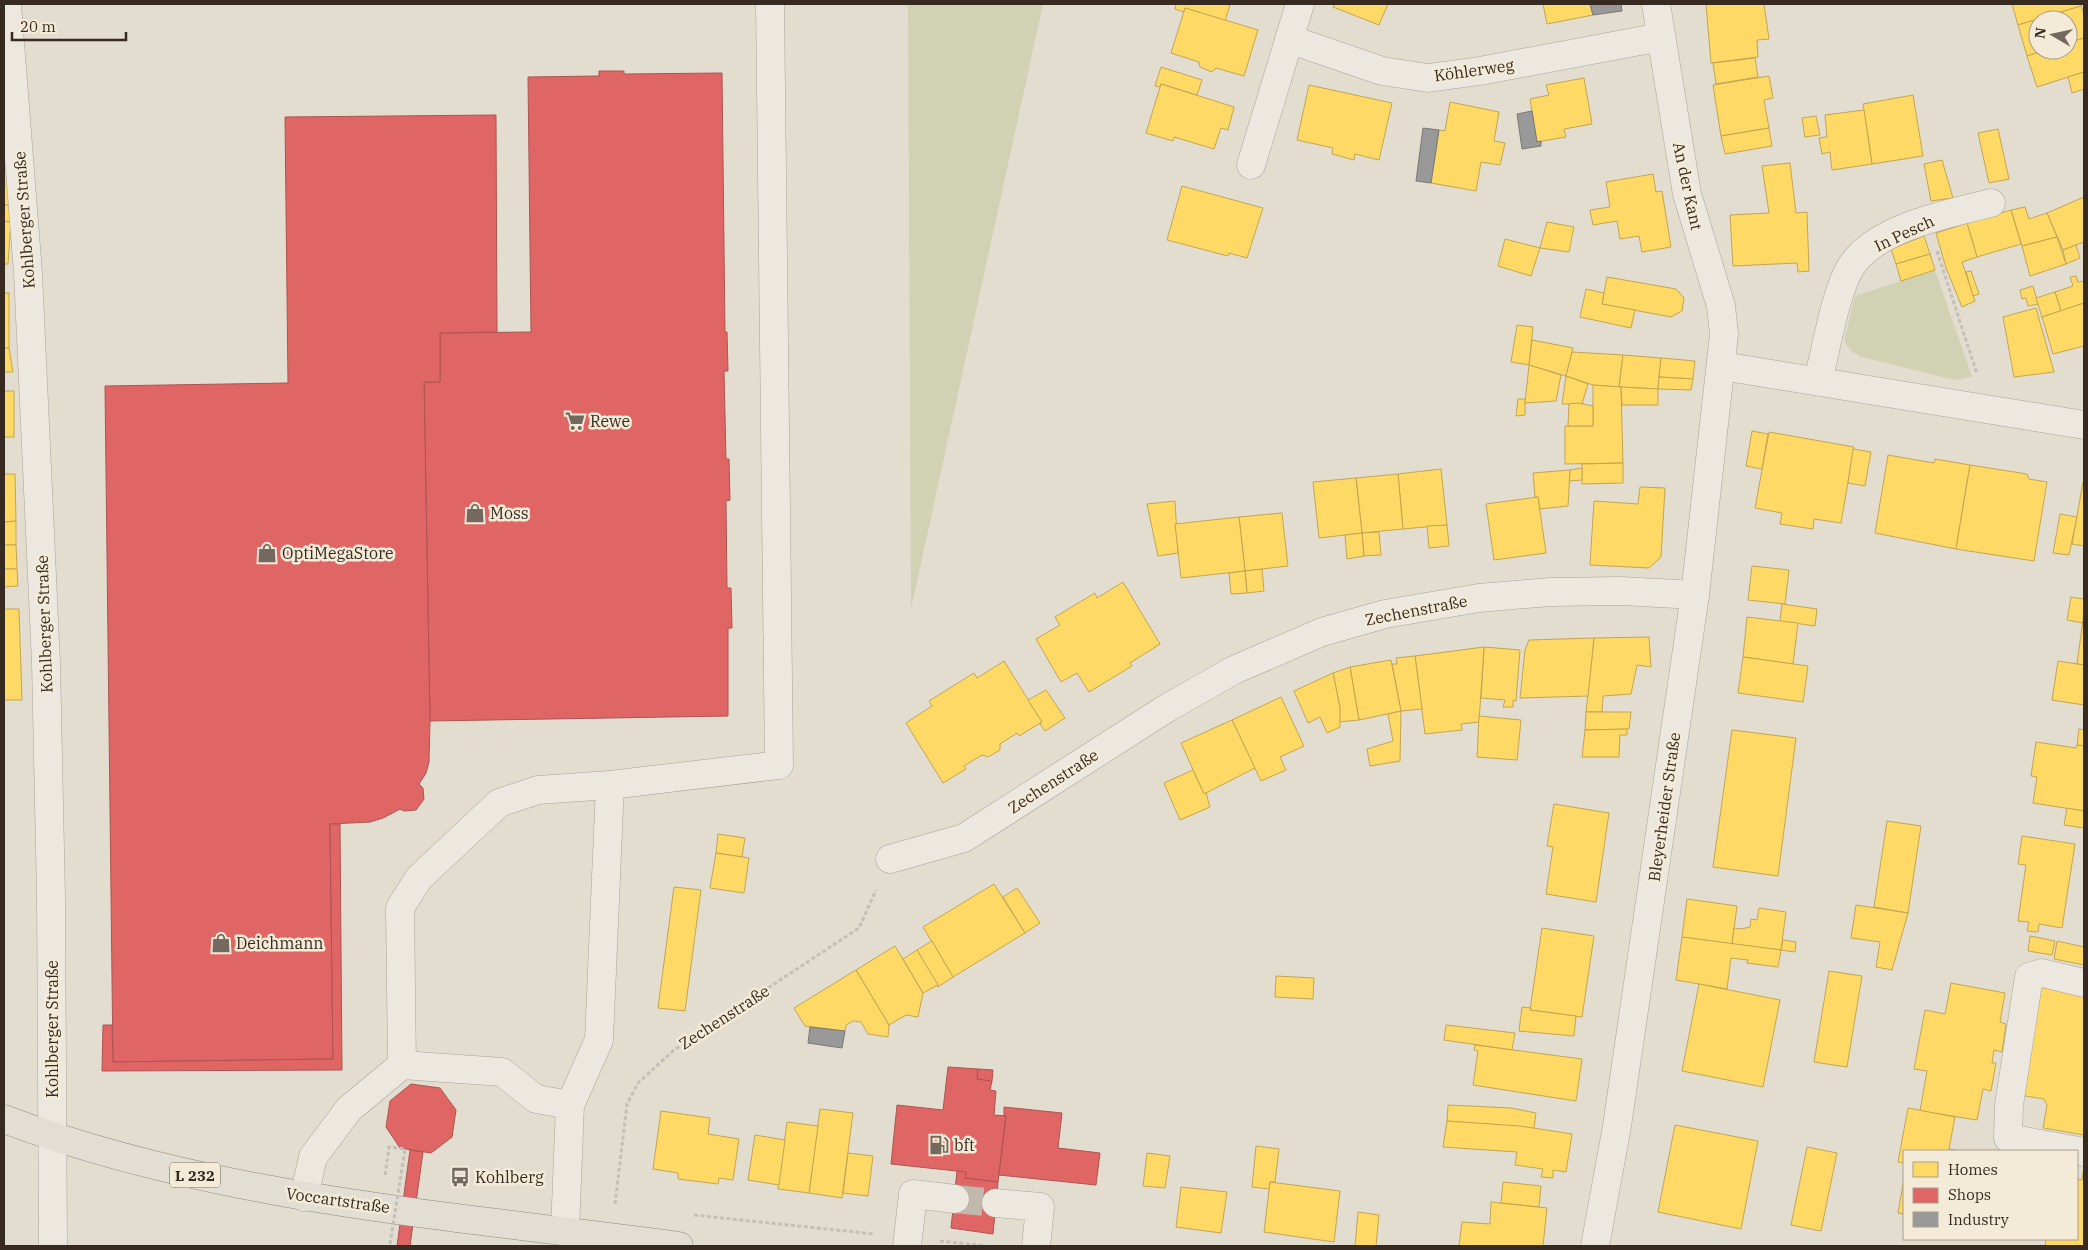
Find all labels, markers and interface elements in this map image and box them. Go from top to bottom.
scale bar [12,10,126,42]
north arrow [2028,10,2078,60]
text: 20 m [20,17,56,36]
text: N [2030,26,2050,40]
street label: Köhlerweg [1433,54,1516,86]
street label: An der Kant [1669,140,1707,232]
street label: Kohlberger Straße [9,151,39,289]
street label: In Pesch [1871,210,1937,256]
supermarket icon: Rewe [564,410,586,432]
place label: Rewe [590,411,630,431]
shop icon: Moss [464,502,486,524]
place label: Moss [490,503,529,523]
shop icon: OptiMegaStore [256,542,278,564]
place label: OptiMegaStore [282,543,394,563]
street label: Kohlberger Straße [32,555,56,693]
street label: Zechenstraße [1363,590,1469,630]
street label: Bleyerheider Straße [1644,731,1684,883]
street label: Zechenstraße [1004,744,1102,818]
shop icon: Deichmann [210,932,232,954]
place label: Deichmann [236,933,324,953]
street label: Kohlberger Straße [42,960,62,1098]
street label: Zechenstraße [675,980,773,1054]
fuel station icon: bft [928,1134,950,1156]
place label: bft [954,1135,975,1155]
legend [1903,1150,2078,1240]
text: Homes [1948,1160,1998,1179]
road number: L 232 [170,1162,220,1188]
bus stop icon: Kohlberg [449,1166,471,1188]
place label: Kohlberg [475,1167,544,1187]
street label: Voccartstraße [285,1183,391,1217]
text: Shops [1948,1185,1991,1204]
text: Industry [1948,1210,2009,1229]

